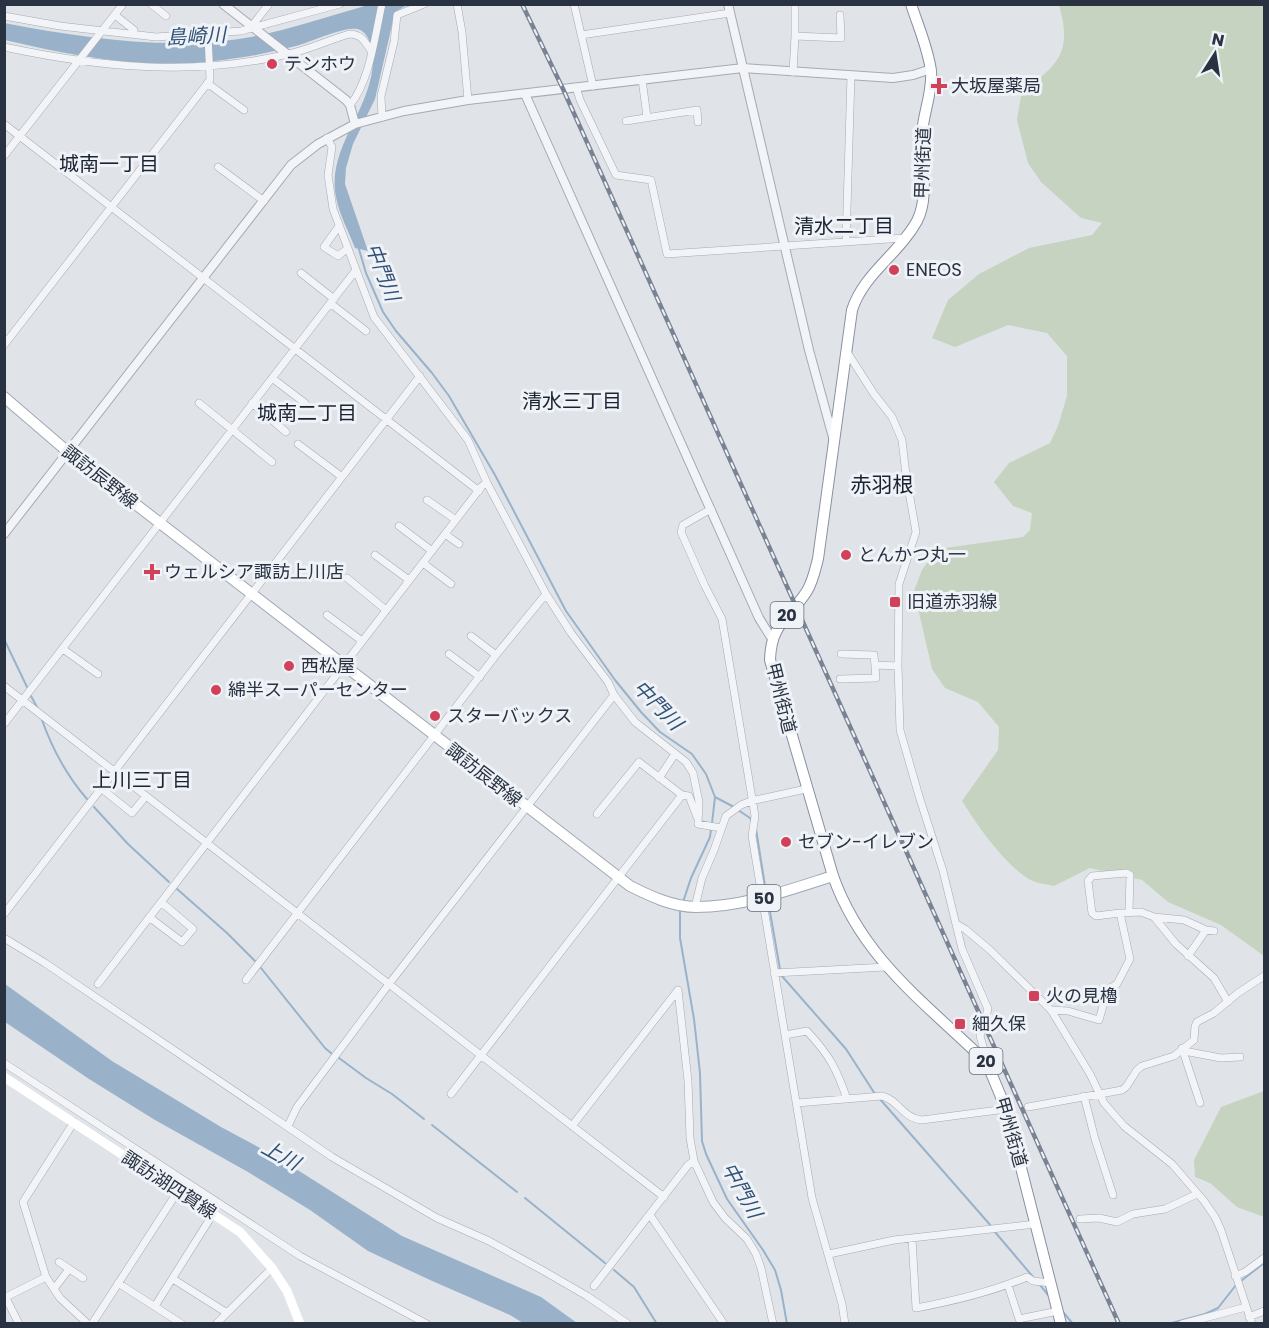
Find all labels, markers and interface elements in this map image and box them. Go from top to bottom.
water label: 島崎川 [165,20,229,52]
north arrow [1185,24,1245,84]
text: N [1210,27,1226,52]
place label: テンホウ [284,51,356,76]
marker: テンホウ [265,57,279,71]
place label: 大坂屋薬局 [951,73,1041,98]
marker: 大坂屋薬局 [932,79,946,93]
street label: 甲州街道 [909,127,936,199]
district label: 城南一丁目 [59,150,159,178]
district label: 清水二丁目 [794,212,894,240]
water label: 中門川 [359,239,408,307]
place label: ENEOS [906,257,962,282]
marker: ENEOS [887,263,901,277]
district label: 清水三丁目 [522,387,622,415]
district label: 城南二丁目 [257,399,357,427]
street label: 諏訪辰野線 [57,439,143,514]
district label: 赤羽根 [851,470,914,499]
place label: とんかつ丸一 [858,542,966,567]
marker: とんかつ丸一 [839,548,853,562]
place label: ウェルシア諏訪上川店 [164,559,344,584]
marker: ウェルシア諏訪上川店 [145,565,159,579]
place label: 旧道赤羽線 [907,589,997,614]
marker: 旧道赤羽線 [888,595,902,609]
road number: 20 [770,602,804,628]
place label: 西松屋 [301,653,355,678]
marker: 西松屋 [282,659,296,673]
street label: 甲州街道 [761,660,802,736]
water label: 中門川 [627,674,690,738]
place label: 綿半スーパーセンター [228,677,408,702]
marker: 綿半スーパーセンター [209,683,223,697]
place label: スターバックス [447,703,572,728]
marker: スターバックス [428,709,442,723]
street label: 諏訪辰野線 [441,737,527,812]
district label: 上川三丁目 [92,766,192,794]
place label: セブン-イレブン [798,829,934,854]
marker: セブン-イレブン [779,835,793,849]
road number: 50 [748,885,780,911]
place label: 火の見櫓 [1046,983,1118,1008]
marker: 火の見櫓 [1027,989,1041,1003]
place label: 細久保 [972,1011,1026,1036]
marker: 細久保 [953,1017,967,1031]
road number: 20 [970,1048,1002,1074]
street label: 甲州街道 [990,1094,1033,1170]
water label: 上川 [257,1133,307,1178]
street label: 諏訪湖四賀線 [117,1145,221,1224]
water label: 中門川 [715,1157,770,1225]

